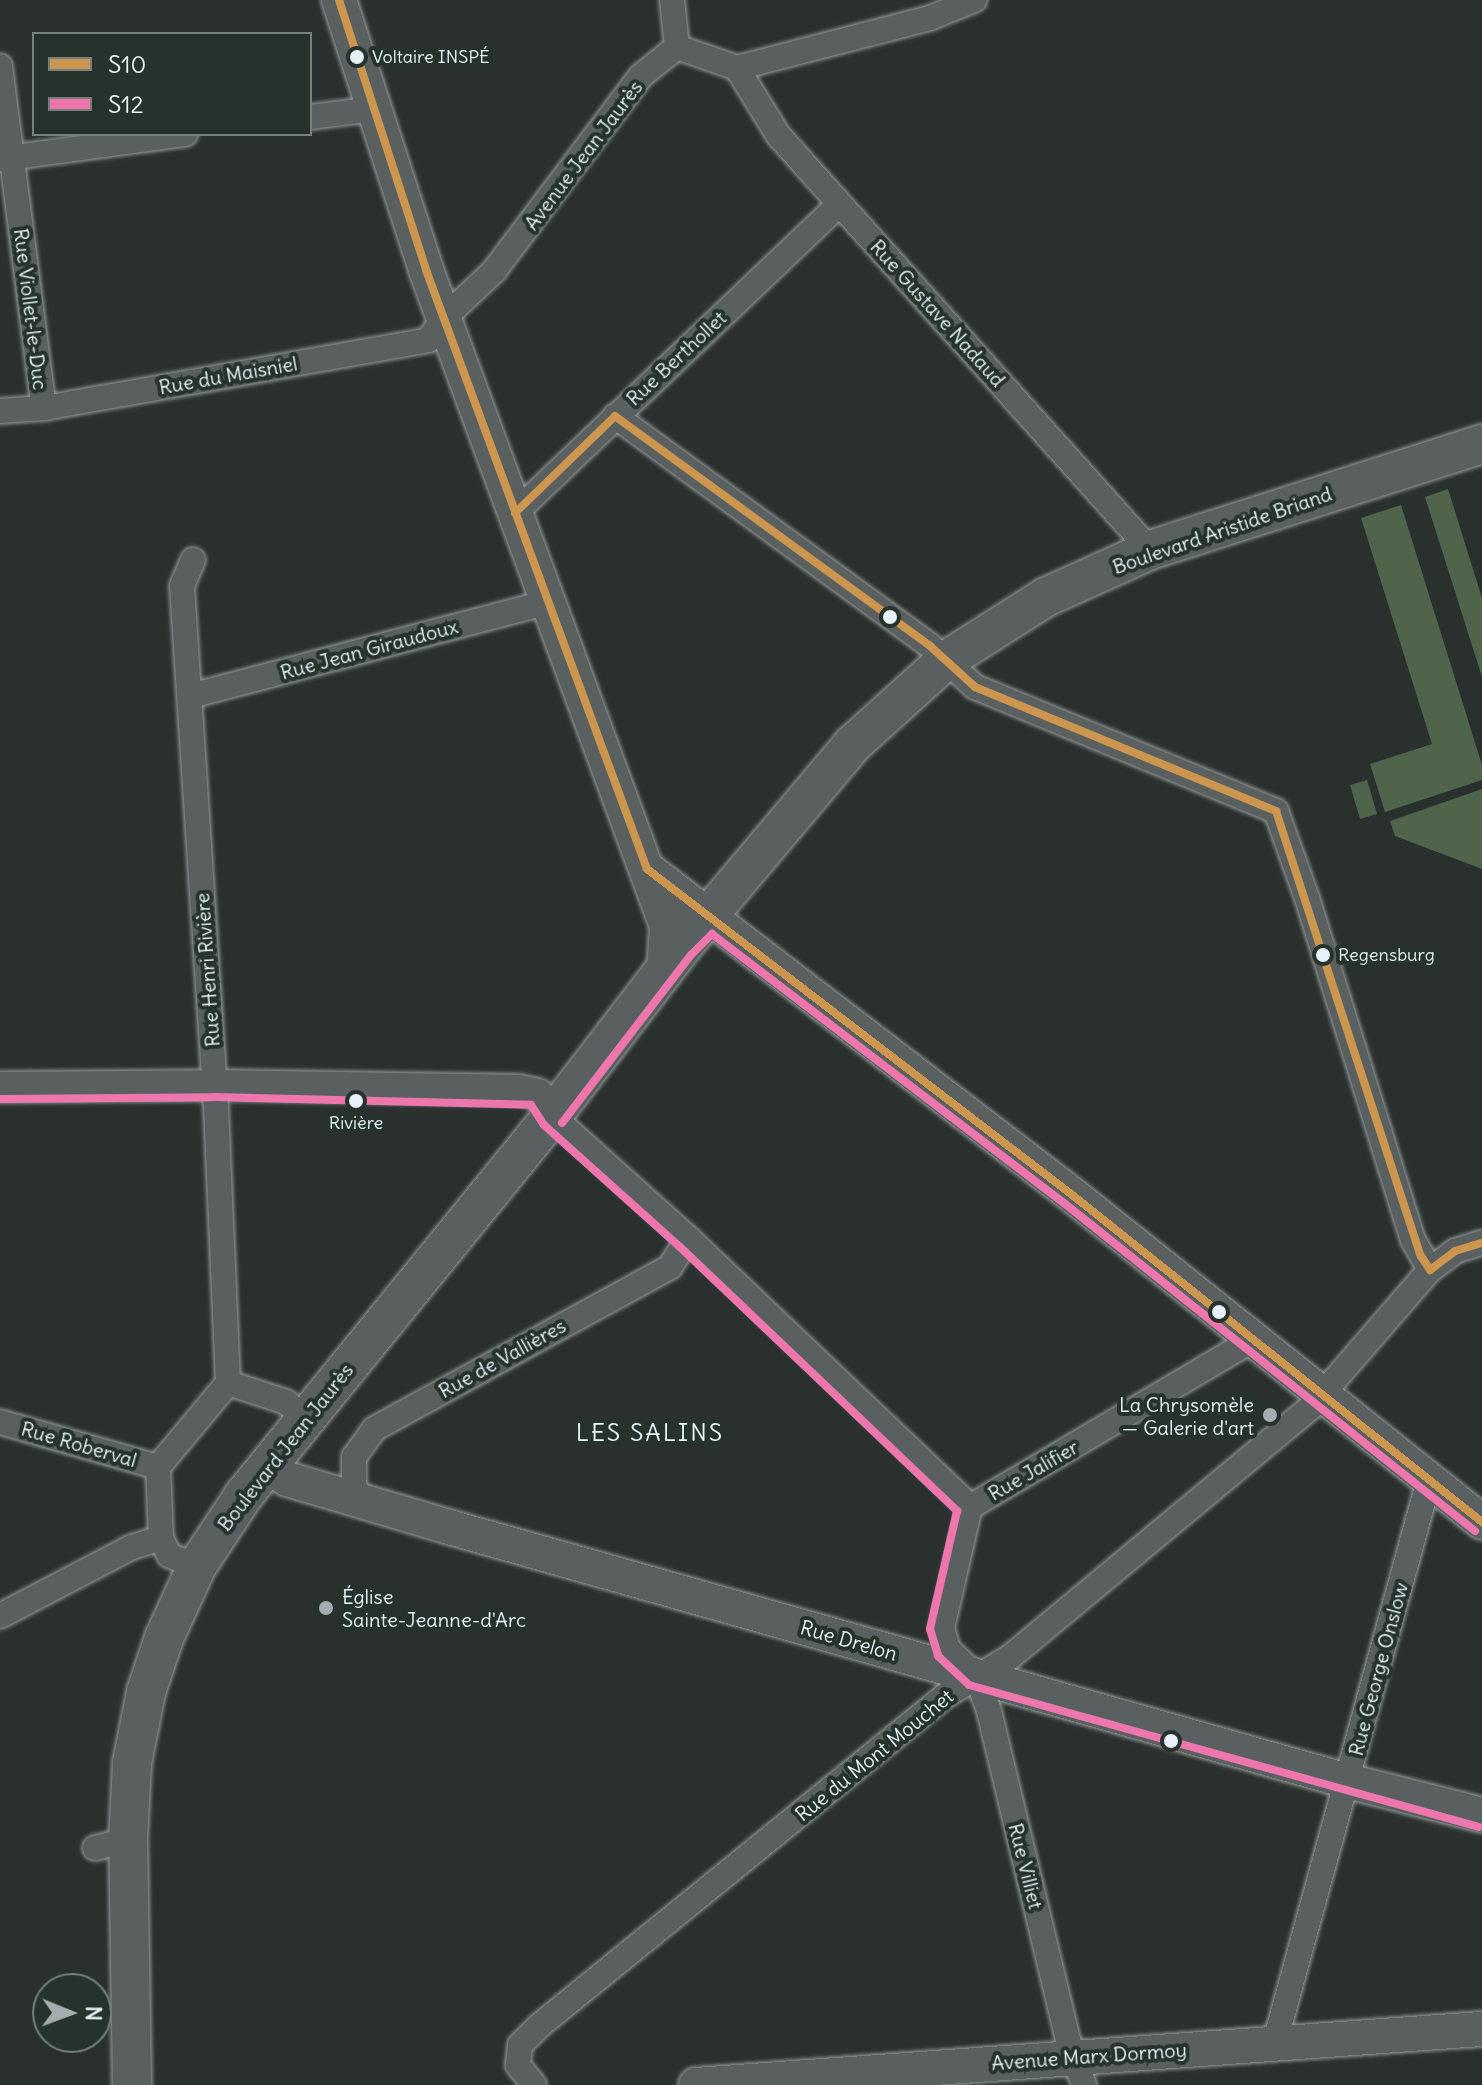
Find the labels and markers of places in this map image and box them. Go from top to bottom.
place label: Voltaire INSPÉ [372,46,490,68]
marker: Voltaire INSPÉ [349,49,365,65]
unlabelled marker [882,609,898,625]
place label: Regensburg [1338,944,1435,966]
marker: Regensburg [1315,947,1331,963]
marker: Rivière [348,1093,364,1109]
place label: Rivière [329,1112,383,1134]
unlabelled marker [1211,1304,1227,1320]
place label: La Chrysomèle — Galerie d'art [1119,1392,1254,1439]
marker: La Chrysomèle — Galerie d'art [1261,1406,1279,1424]
place label: Église Sainte-Jeanne-d'Arc [342,1584,526,1631]
marker: Église Sainte-Jeanne-d'Arc [317,1599,335,1617]
unlabelled marker [1163,1733,1179,1749]

